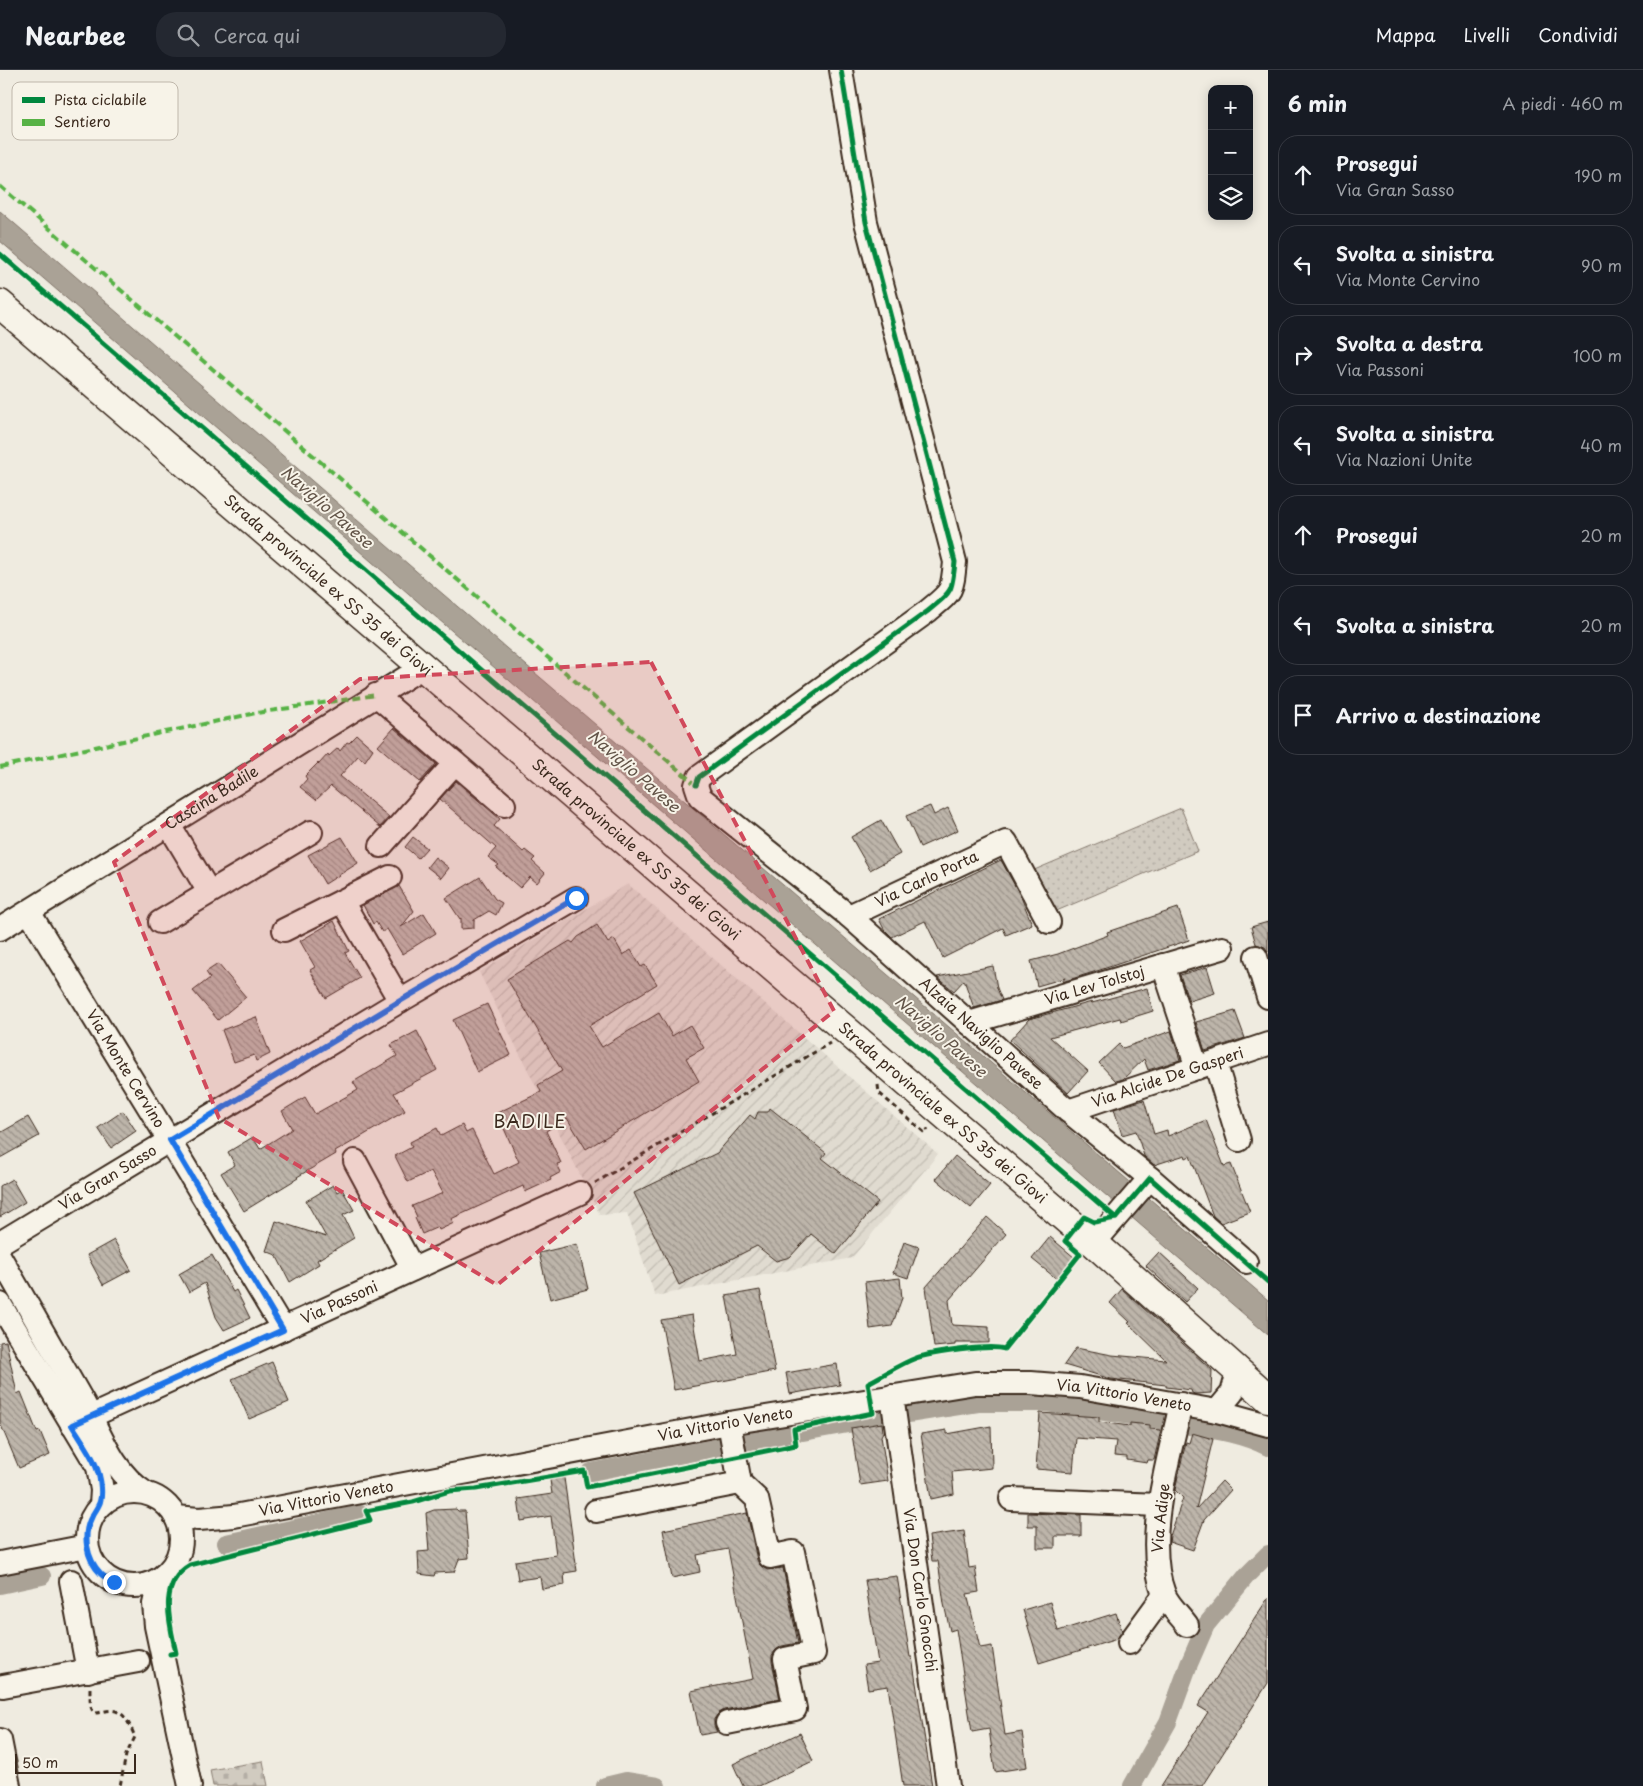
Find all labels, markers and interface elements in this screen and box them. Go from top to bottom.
search box [156,12,506,57]
text: Nearbee [25,17,126,53]
icon: search [174,21,202,49]
text: Cerca qui [214,21,300,49]
text: Mappa [1376,21,1436,48]
text: Livelli [1464,21,1510,48]
text: Condividi [1538,21,1618,48]
legend [12,82,178,140]
map controls [1208,85,1253,220]
button: + [1208,85,1253,130]
text: 6 min [1288,87,1347,119]
text: Pista ciclabile [54,89,147,110]
text: A piedi · 460 m [1502,91,1623,115]
text: Sentiero [54,111,111,132]
button: − [1208,130,1253,175]
text: Prosegui [1336,149,1418,177]
icon: ahead [1289,161,1317,189]
text: 190 m [1574,163,1622,187]
button: layers [1208,175,1253,220]
text: Via Gran Sasso [1336,177,1454,201]
text: Svolta a sinistra [1336,239,1494,267]
icon: left [1289,251,1317,279]
text: 90 m [1581,253,1622,277]
text: Via Monte Cervino [1336,267,1480,291]
text: Svolta a destra [1336,329,1483,357]
icon: right [1289,341,1317,369]
text: 100 m [1573,343,1622,367]
text: Via Passoni [1336,357,1424,381]
text: Svolta a sinistra [1336,419,1494,447]
icon: left [1289,431,1317,459]
text: 40 m [1580,433,1622,457]
text: Via Nazioni Unite [1336,447,1472,471]
water label: Naviglio Pavese [276,459,380,554]
street label: Strada provinciale ex SS 35 dei Giovi [219,488,438,680]
icon: ahead [1289,521,1317,549]
text: Prosegui [1336,521,1418,549]
text: 20 m [1581,523,1622,547]
icon: left [1289,611,1317,639]
text: Svolta a sinistra [1336,611,1494,639]
text: 20 m [1581,613,1622,637]
icon: arrive [1289,701,1317,729]
text: Arrivo a destinazione [1336,701,1541,729]
water label: Naviglio Pavese [583,723,687,818]
street label: Strada provinciale ex SS 35 dei Giovi [527,752,746,945]
street label: Cascina Badile [159,759,262,834]
street label: Via Carlo Porta [871,843,982,912]
route start [565,887,588,910]
street label: Via Lev Tolstoj [1041,959,1147,1010]
street label: Alzaia Naviglio Pavese [915,974,1047,1094]
water label: Naviglio Pavese [891,990,991,1082]
street label: Via Monte Cervino [81,1004,172,1132]
street label: Strada provinciale ex SS 35 dei Giovi [834,1016,1053,1208]
street label: Via Alcide De Gasperi [1088,1040,1246,1112]
district label: BADILE [493,1107,567,1134]
street label: Via Gran Sasso [54,1138,161,1215]
street label: Via Passoni [297,1274,381,1329]
street label: Via Vittorio Veneto [1056,1372,1194,1416]
street label: Via Vittorio Veneto [656,1400,794,1446]
street label: Via Vittorio Veneto [257,1473,395,1521]
street label: Via Adige [1144,1482,1175,1554]
street label: Via Don Carlo Gnocchi [898,1506,945,1673]
route end [103,1571,126,1594]
scale bar [15,1751,136,1774]
text: 50 m [22,1752,58,1773]

